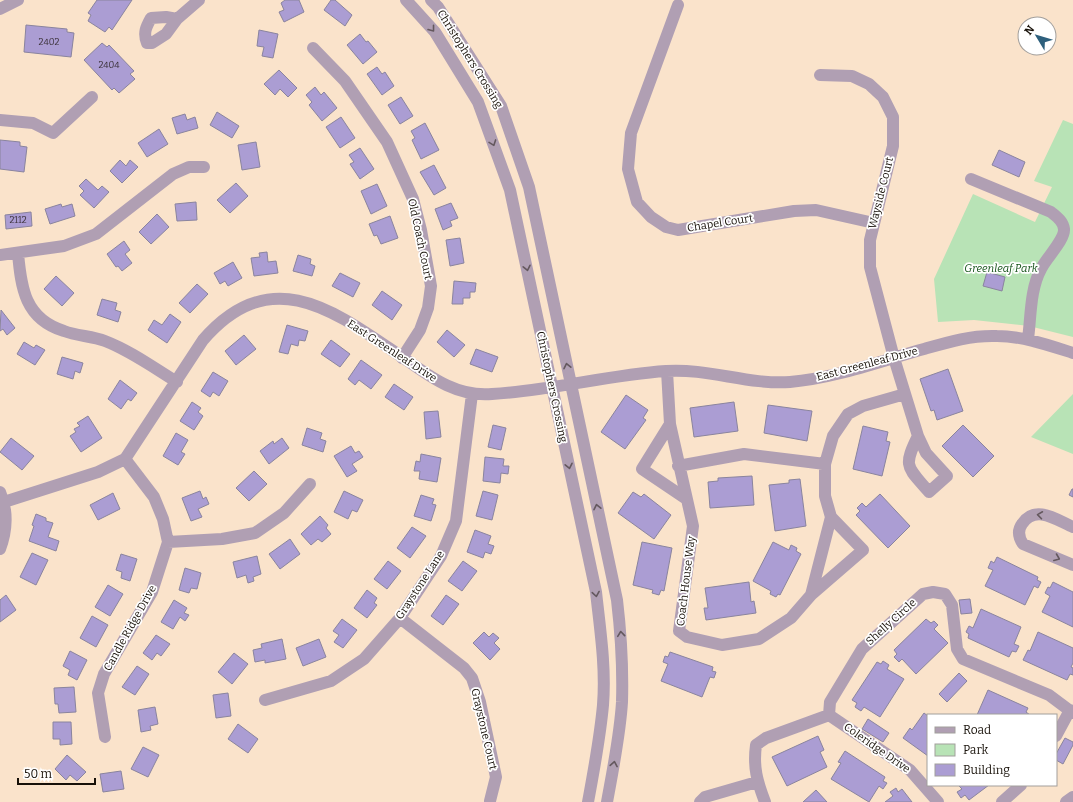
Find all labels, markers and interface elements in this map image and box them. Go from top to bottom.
street label: Christophers Crossing [434,8,506,110]
north arrow [1017,16,1057,56]
text: N [1022,22,1038,38]
one-way arrow [427,25,434,32]
house number: 2402 [39,37,60,47]
house number: 2404 [98,60,120,70]
one-way arrow [488,140,497,147]
street label: Wayside Court [866,156,896,230]
street label: Old Coach Court [405,197,435,281]
street label: Chapel Court [686,211,754,235]
house number: 2112 [9,215,27,225]
park label: Greenleaf Park [964,262,1039,275]
one-way arrow [522,265,530,271]
street label: East Greenleaf Drive [345,317,439,385]
street label: Christophers Crossing [534,330,570,444]
street label: East Greenleaf Drive [815,344,919,384]
one-way arrow [564,363,572,369]
one-way arrow [565,463,573,470]
one-way arrow [594,503,602,510]
one-way arrow [1036,511,1043,520]
street label: Coach House Way [674,535,698,627]
street label: Graystone Lane [393,548,447,622]
one-way arrow [1053,553,1061,561]
street label: Candle Ridge Drive [101,583,159,673]
one-way arrow [591,591,600,597]
street label: Shelly Circle [863,596,919,648]
one-way arrow [616,631,625,637]
street label: Graystone Court [468,687,500,771]
legend [927,714,1057,786]
street label: Coleridge Drive [841,720,913,776]
text: Road [963,723,991,737]
text: Park [963,743,989,757]
scale bar [18,760,95,786]
one-way arrow [609,761,618,767]
text: Building [963,763,1010,777]
text: 50 m [24,767,53,781]

